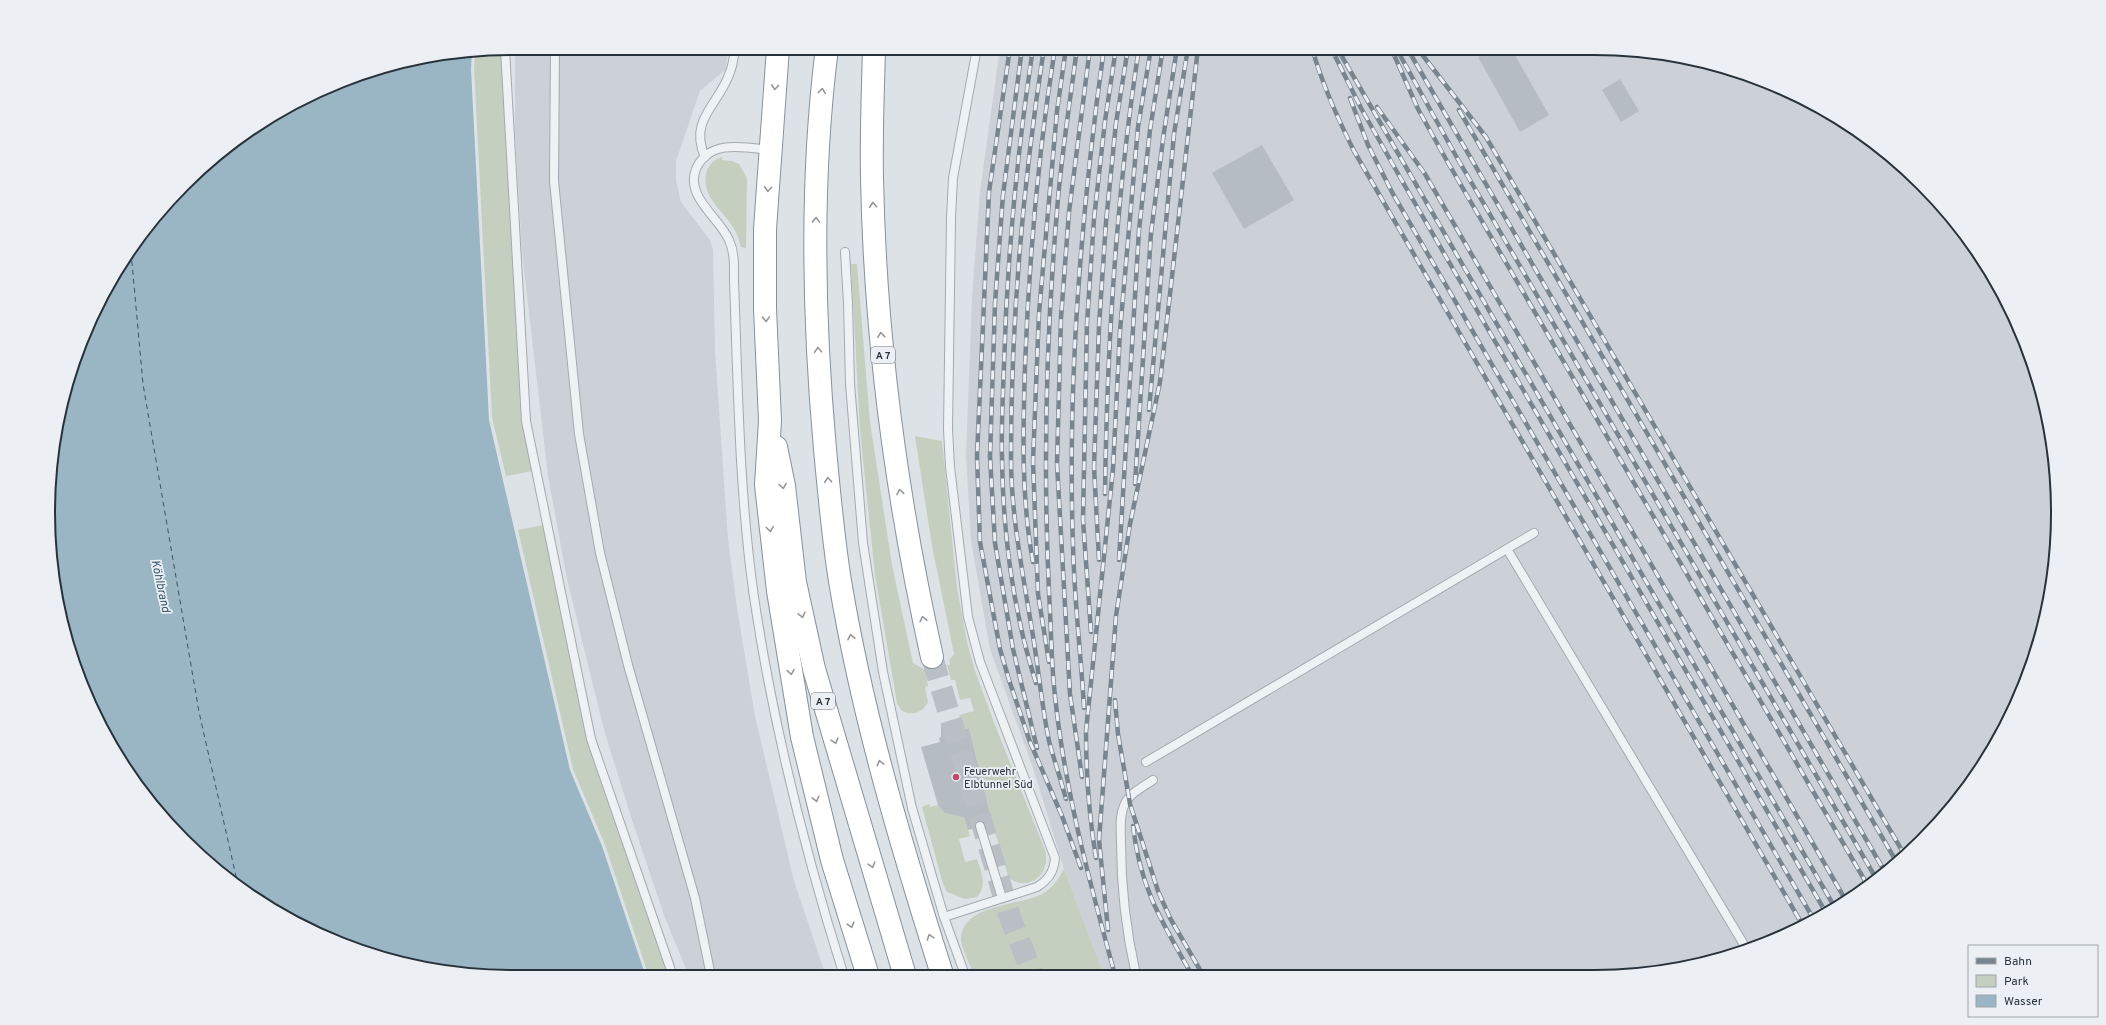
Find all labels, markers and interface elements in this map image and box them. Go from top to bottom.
one-way arrow [770,84,779,90]
one-way arrow [817,88,826,94]
one-way arrow [764,186,773,192]
one-way arrow [869,202,878,208]
one-way arrow [811,217,820,223]
one-way arrow [761,316,770,322]
one-way arrow [877,332,886,338]
one-way arrow [814,347,822,353]
road number: A 7 [871,347,895,363]
one-way arrow [823,477,832,483]
one-way arrow [778,483,787,489]
one-way arrow [896,488,905,495]
one-way arrow [766,526,775,532]
water label: Köhlbrand [147,558,174,615]
one-way arrow [798,612,806,618]
one-way arrow [920,616,928,622]
one-way arrow [847,634,856,640]
one-way arrow [786,669,795,675]
road number: A 7 [811,693,835,709]
one-way arrow [830,737,839,744]
one-way arrow [877,760,885,767]
place label: Feuerwehr Elbtunnel Süd [964,765,1033,792]
marker: Feuerwehr Elbtunnel Süd [951,772,961,782]
one-way arrow [812,796,820,802]
one-way arrow [867,862,876,869]
one-way arrow [846,921,855,928]
one-way arrow [926,934,935,941]
legend [1968,945,2098,1017]
text: Bahn [2004,954,2032,970]
text: Park [2004,974,2029,990]
text: Wasser [2004,994,2043,1010]

